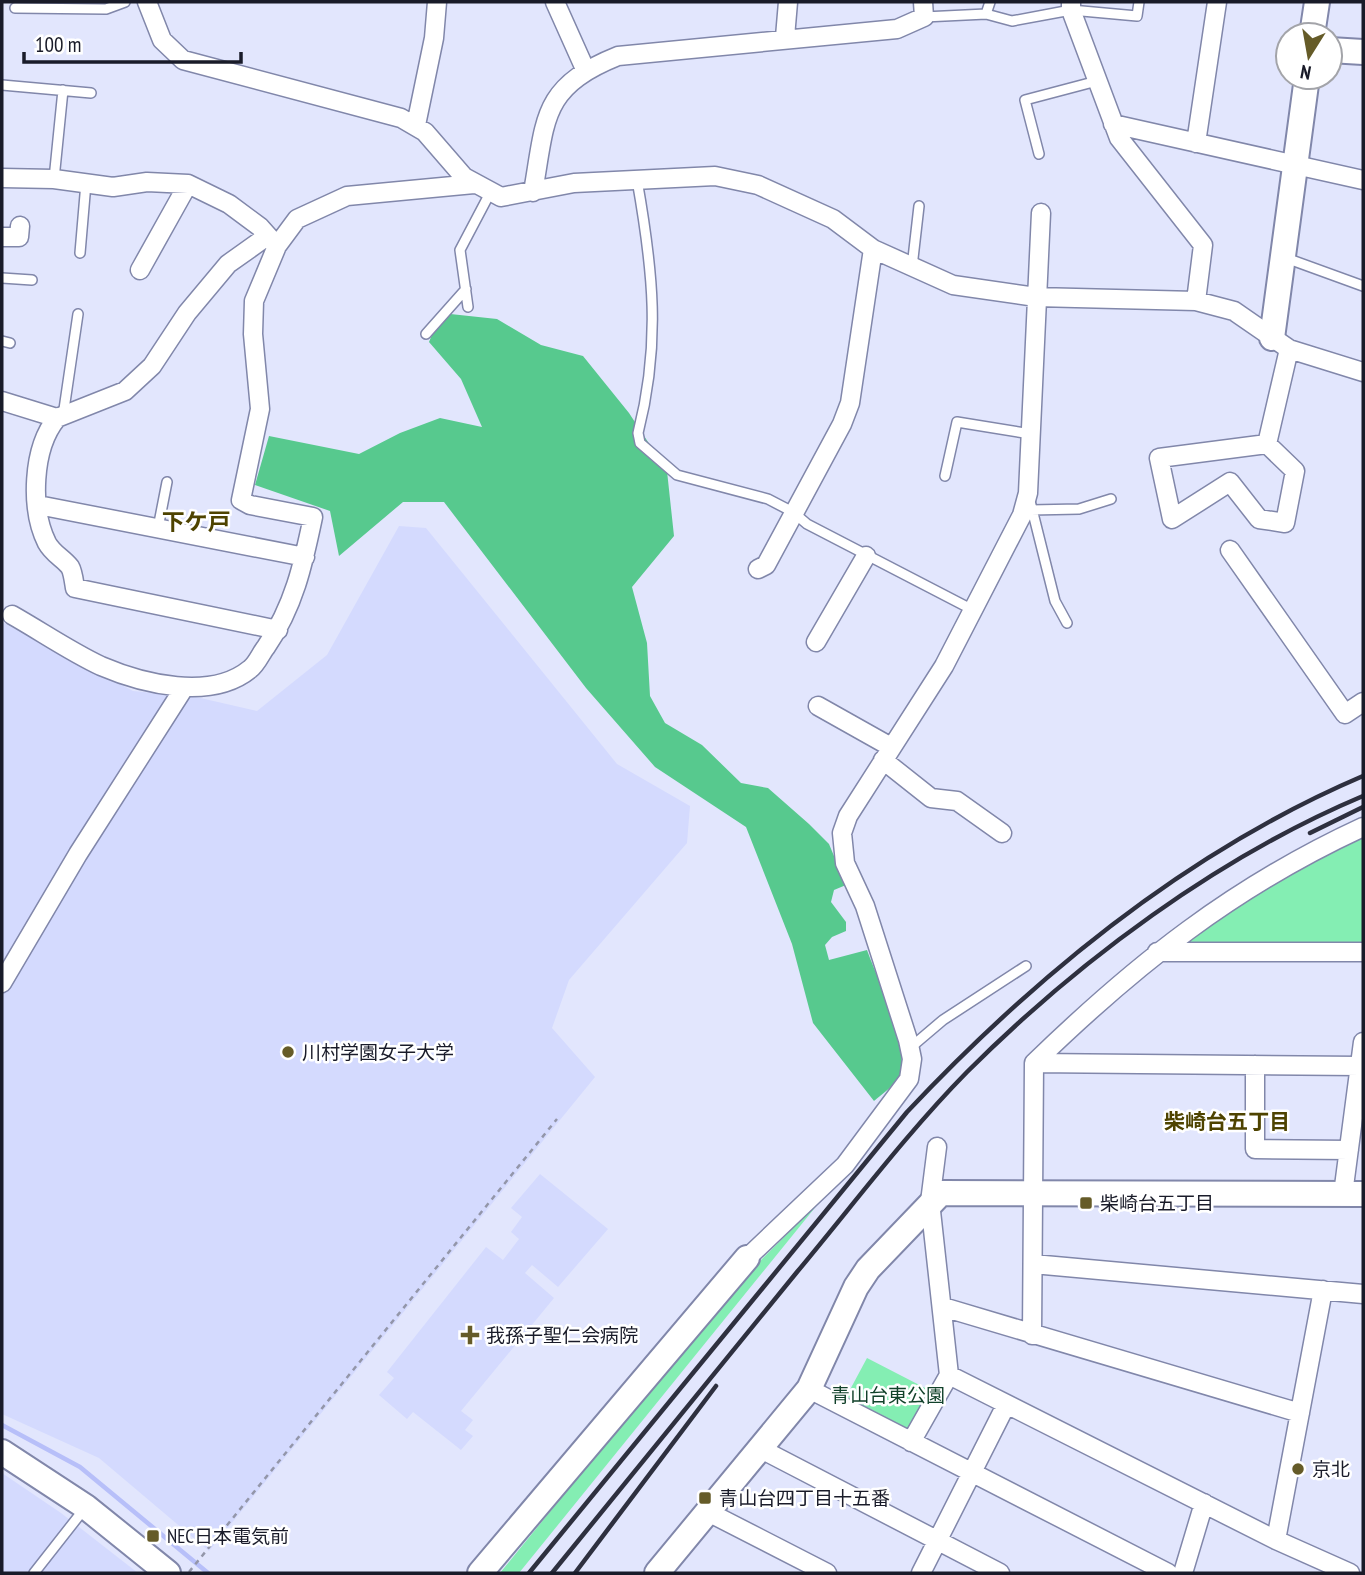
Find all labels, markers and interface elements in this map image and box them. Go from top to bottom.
scale bar [24,21,242,65]
north arrow [1274,21,1344,91]
text: 100 m [35,31,81,58]
text: N [1298,60,1313,85]
district label: 下ケ戸 [162,507,231,536]
place label: 川村学園女子大学 [302,1040,454,1064]
marker: 川村学園女子大学 [280,1044,296,1060]
district label: 柴崎台五丁目 [1164,1108,1290,1135]
place label: 柴崎台五丁目 [1100,1191,1214,1215]
marker: 柴崎台五丁目 [1078,1195,1094,1211]
place label: 我孫子聖仁会病院 [486,1323,638,1347]
marker: 我孫子聖仁会病院 [460,1325,480,1345]
park label: 青山台東公園 [831,1383,945,1407]
place label: 京北 [1312,1457,1350,1481]
marker: 京北 [1290,1461,1306,1477]
place label: 青山台四丁目十五番 [719,1486,890,1510]
marker: 青山台四丁目十五番 [697,1490,713,1506]
place label: NEC日本電気前 [167,1524,289,1548]
marker: NEC日本電気前 [145,1528,161,1544]

